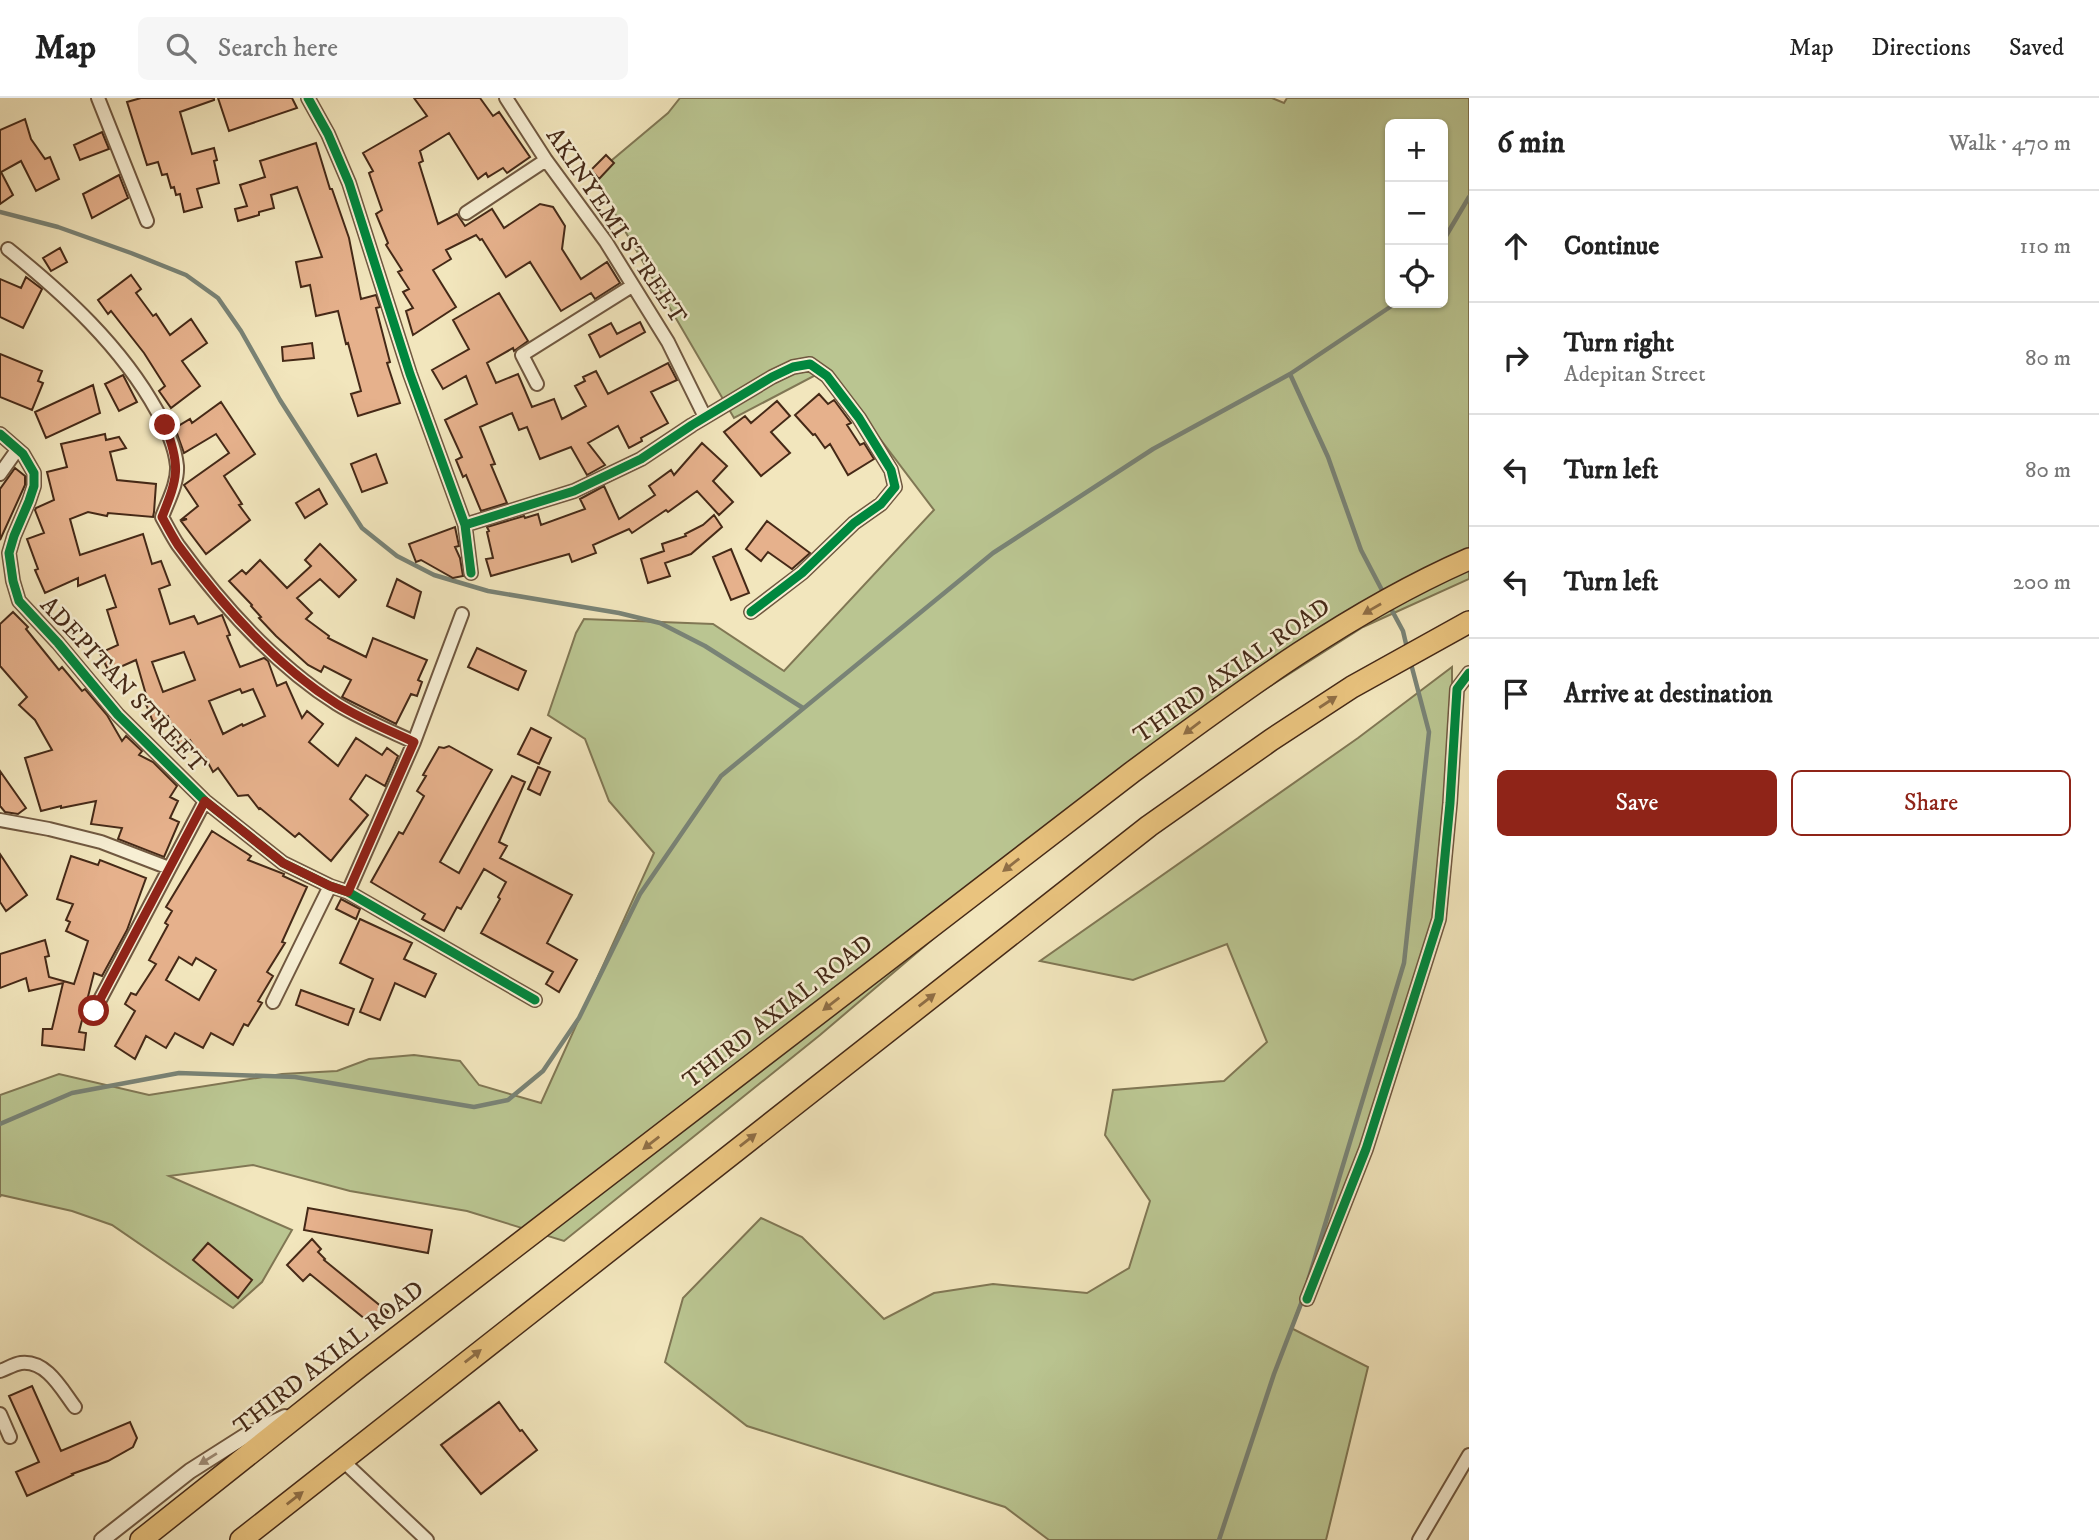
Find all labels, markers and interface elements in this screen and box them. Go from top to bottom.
search box [138,17,628,80]
text: Map [35,28,96,69]
icon: search [162,29,200,67]
text: Search here [218,32,338,65]
text: Map [1789,33,1834,63]
text: Directions [1872,33,1971,63]
text: Saved [2009,33,2064,63]
map controls [1385,119,1448,308]
button: + [1385,119,1448,182]
street label: AKINYEMI STREET [539,122,693,330]
text: 6 min [1497,125,1565,162]
text: Walk · 470 m [1949,129,2071,158]
button: − [1385,182,1448,245]
icon: ahead [1497,227,1535,265]
text: Continue [1564,230,1659,263]
text: 110 m [2020,232,2071,261]
button: locate [1385,245,1448,308]
text: Turn right [1564,327,1674,360]
icon: right [1497,339,1535,377]
text: 80 m [2025,344,2071,373]
text: Adepitan Street [1564,360,1706,389]
route end [149,409,180,440]
icon: left [1497,451,1535,489]
text: Turn left [1564,454,1658,487]
text: 80 m [2025,456,2071,485]
icon: left [1497,563,1535,601]
text: Turn left [1564,566,1658,599]
text: 200 m [2013,568,2071,597]
street label: ADEPITAN STREET [34,591,212,779]
street label: THIRD AXIAL ROAD [1128,592,1336,750]
one-way arrow [1362,603,1381,615]
icon: arrive [1497,675,1535,713]
text: Arrive at destination [1564,678,1773,711]
one-way arrow [1319,696,1338,709]
one-way arrow [1184,720,1202,735]
button: Save [1497,770,1777,836]
button: Share [1791,770,2071,836]
one-way arrow [1003,858,1021,873]
street label: THIRD AXIAL ROAD [677,928,879,1096]
one-way arrow [918,993,936,1007]
route start [78,995,109,1026]
one-way arrow [822,997,840,1011]
one-way arrow [739,1134,757,1148]
one-way arrow [642,1135,660,1150]
street label: THIRD AXIAL ROAD [228,1274,430,1442]
one-way arrow [463,1349,481,1364]
one-way arrow [198,1453,218,1466]
one-way arrow [285,1490,303,1505]

